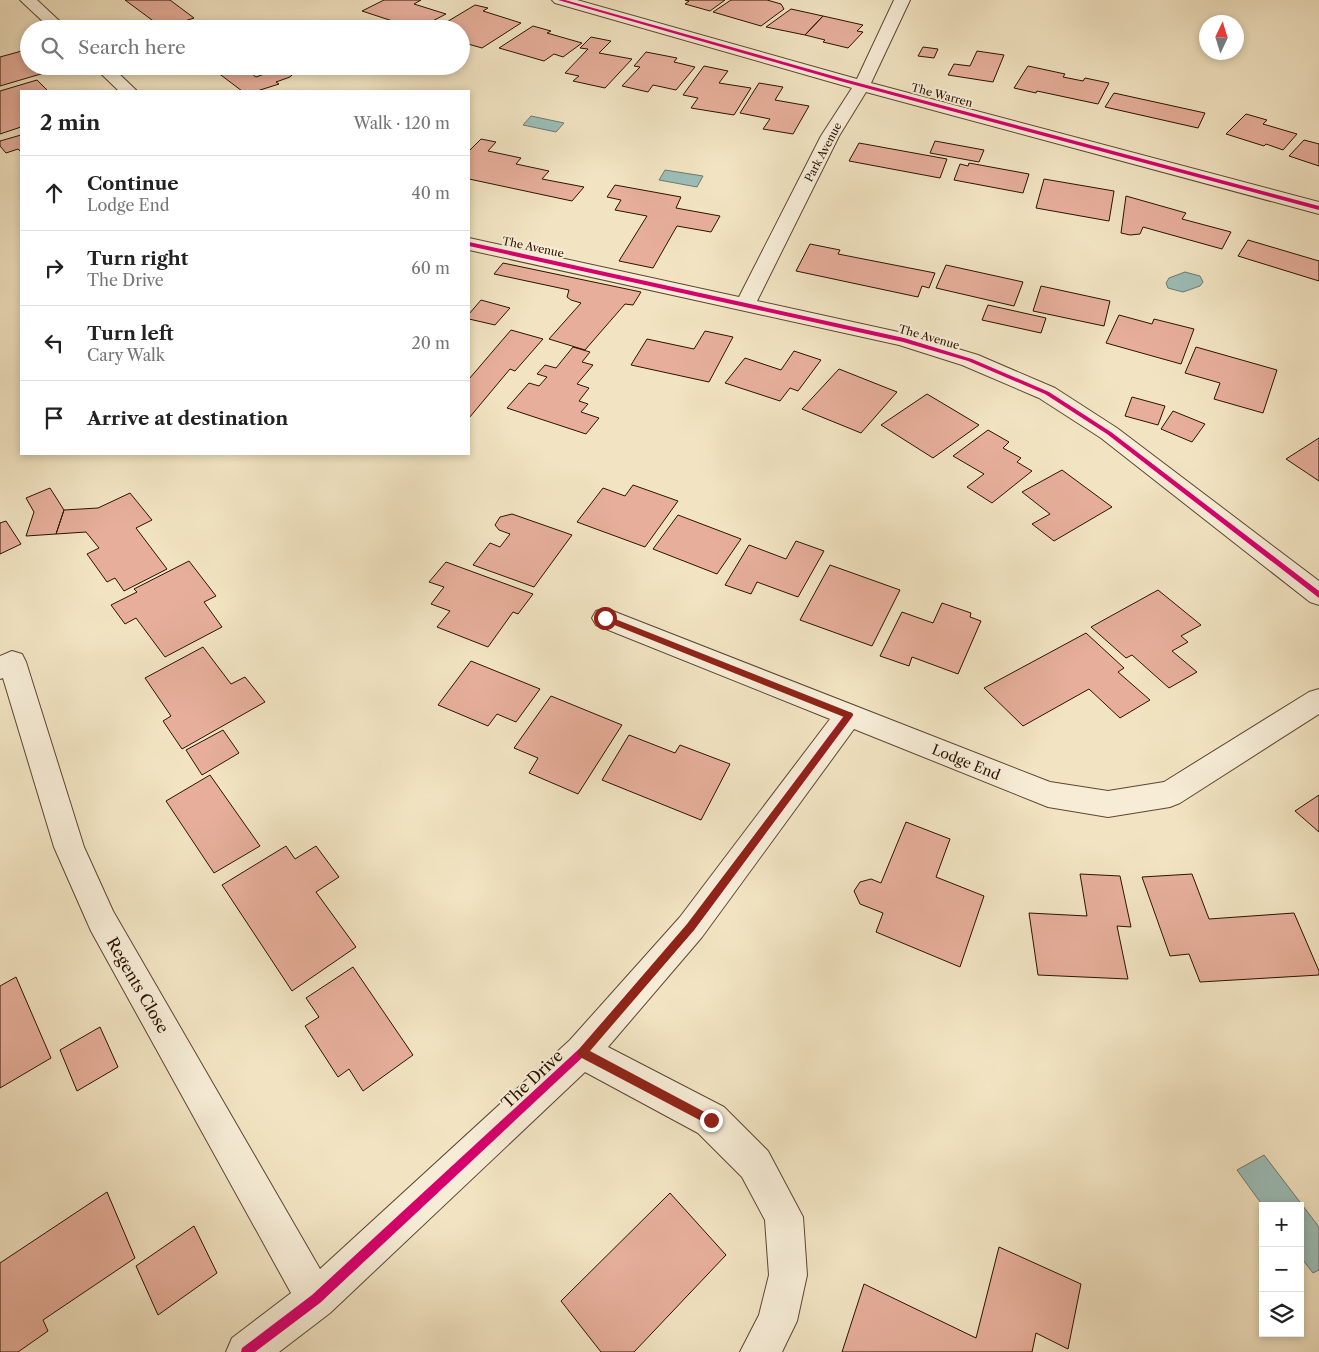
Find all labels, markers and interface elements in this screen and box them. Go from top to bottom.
north arrow [1199,15,1244,60]
search box [20,20,470,75]
icon: search [38,34,66,62]
text: Search here [78,36,186,59]
street label: The Warren [910,80,974,110]
text: 2 min [40,110,100,135]
text: Walk · 120 m [354,113,450,133]
street label: Park Avenue [801,120,845,184]
text: Continue [87,172,179,195]
icon: ahead [40,179,68,207]
text: 40 m [411,183,450,203]
text: Lodge End [87,195,169,215]
street label: The Avenue [501,234,565,260]
text: Turn right [87,247,188,270]
icon: right [40,254,68,282]
text: 60 m [411,258,450,278]
text: The Drive [87,270,164,290]
text: Turn left [87,322,174,345]
street label: The Avenue [897,322,961,352]
icon: left [40,329,68,357]
text: 20 m [411,333,450,353]
text: Cary Walk [87,345,165,365]
icon: arrive [40,404,68,432]
text: Arrive at destination [87,407,288,430]
route start [594,607,617,630]
street label: Lodge End [929,740,1003,784]
street label: Regents Close [102,933,174,1037]
street label: The Drive [497,1045,567,1113]
route end [700,1109,723,1132]
map controls [1259,1202,1304,1337]
button: + [1259,1202,1304,1247]
button: − [1259,1247,1304,1292]
button: layers [1259,1292,1304,1337]

